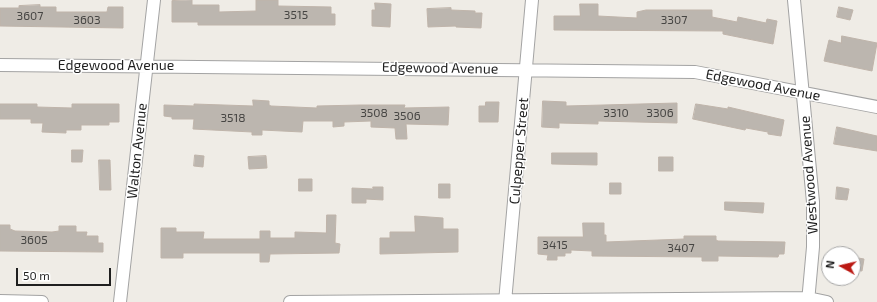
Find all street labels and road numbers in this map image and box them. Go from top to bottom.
street label: Edgewood Avenue [58,57,174,73]
street label: Edgewood Avenue [382,59,498,77]
street label: Edgewood Avenue [704,66,822,104]
street label: Culpepper Street [506,97,532,205]
street label: Walton Avenue [124,102,150,200]
street label: Westwood Avenue [796,115,822,235]

